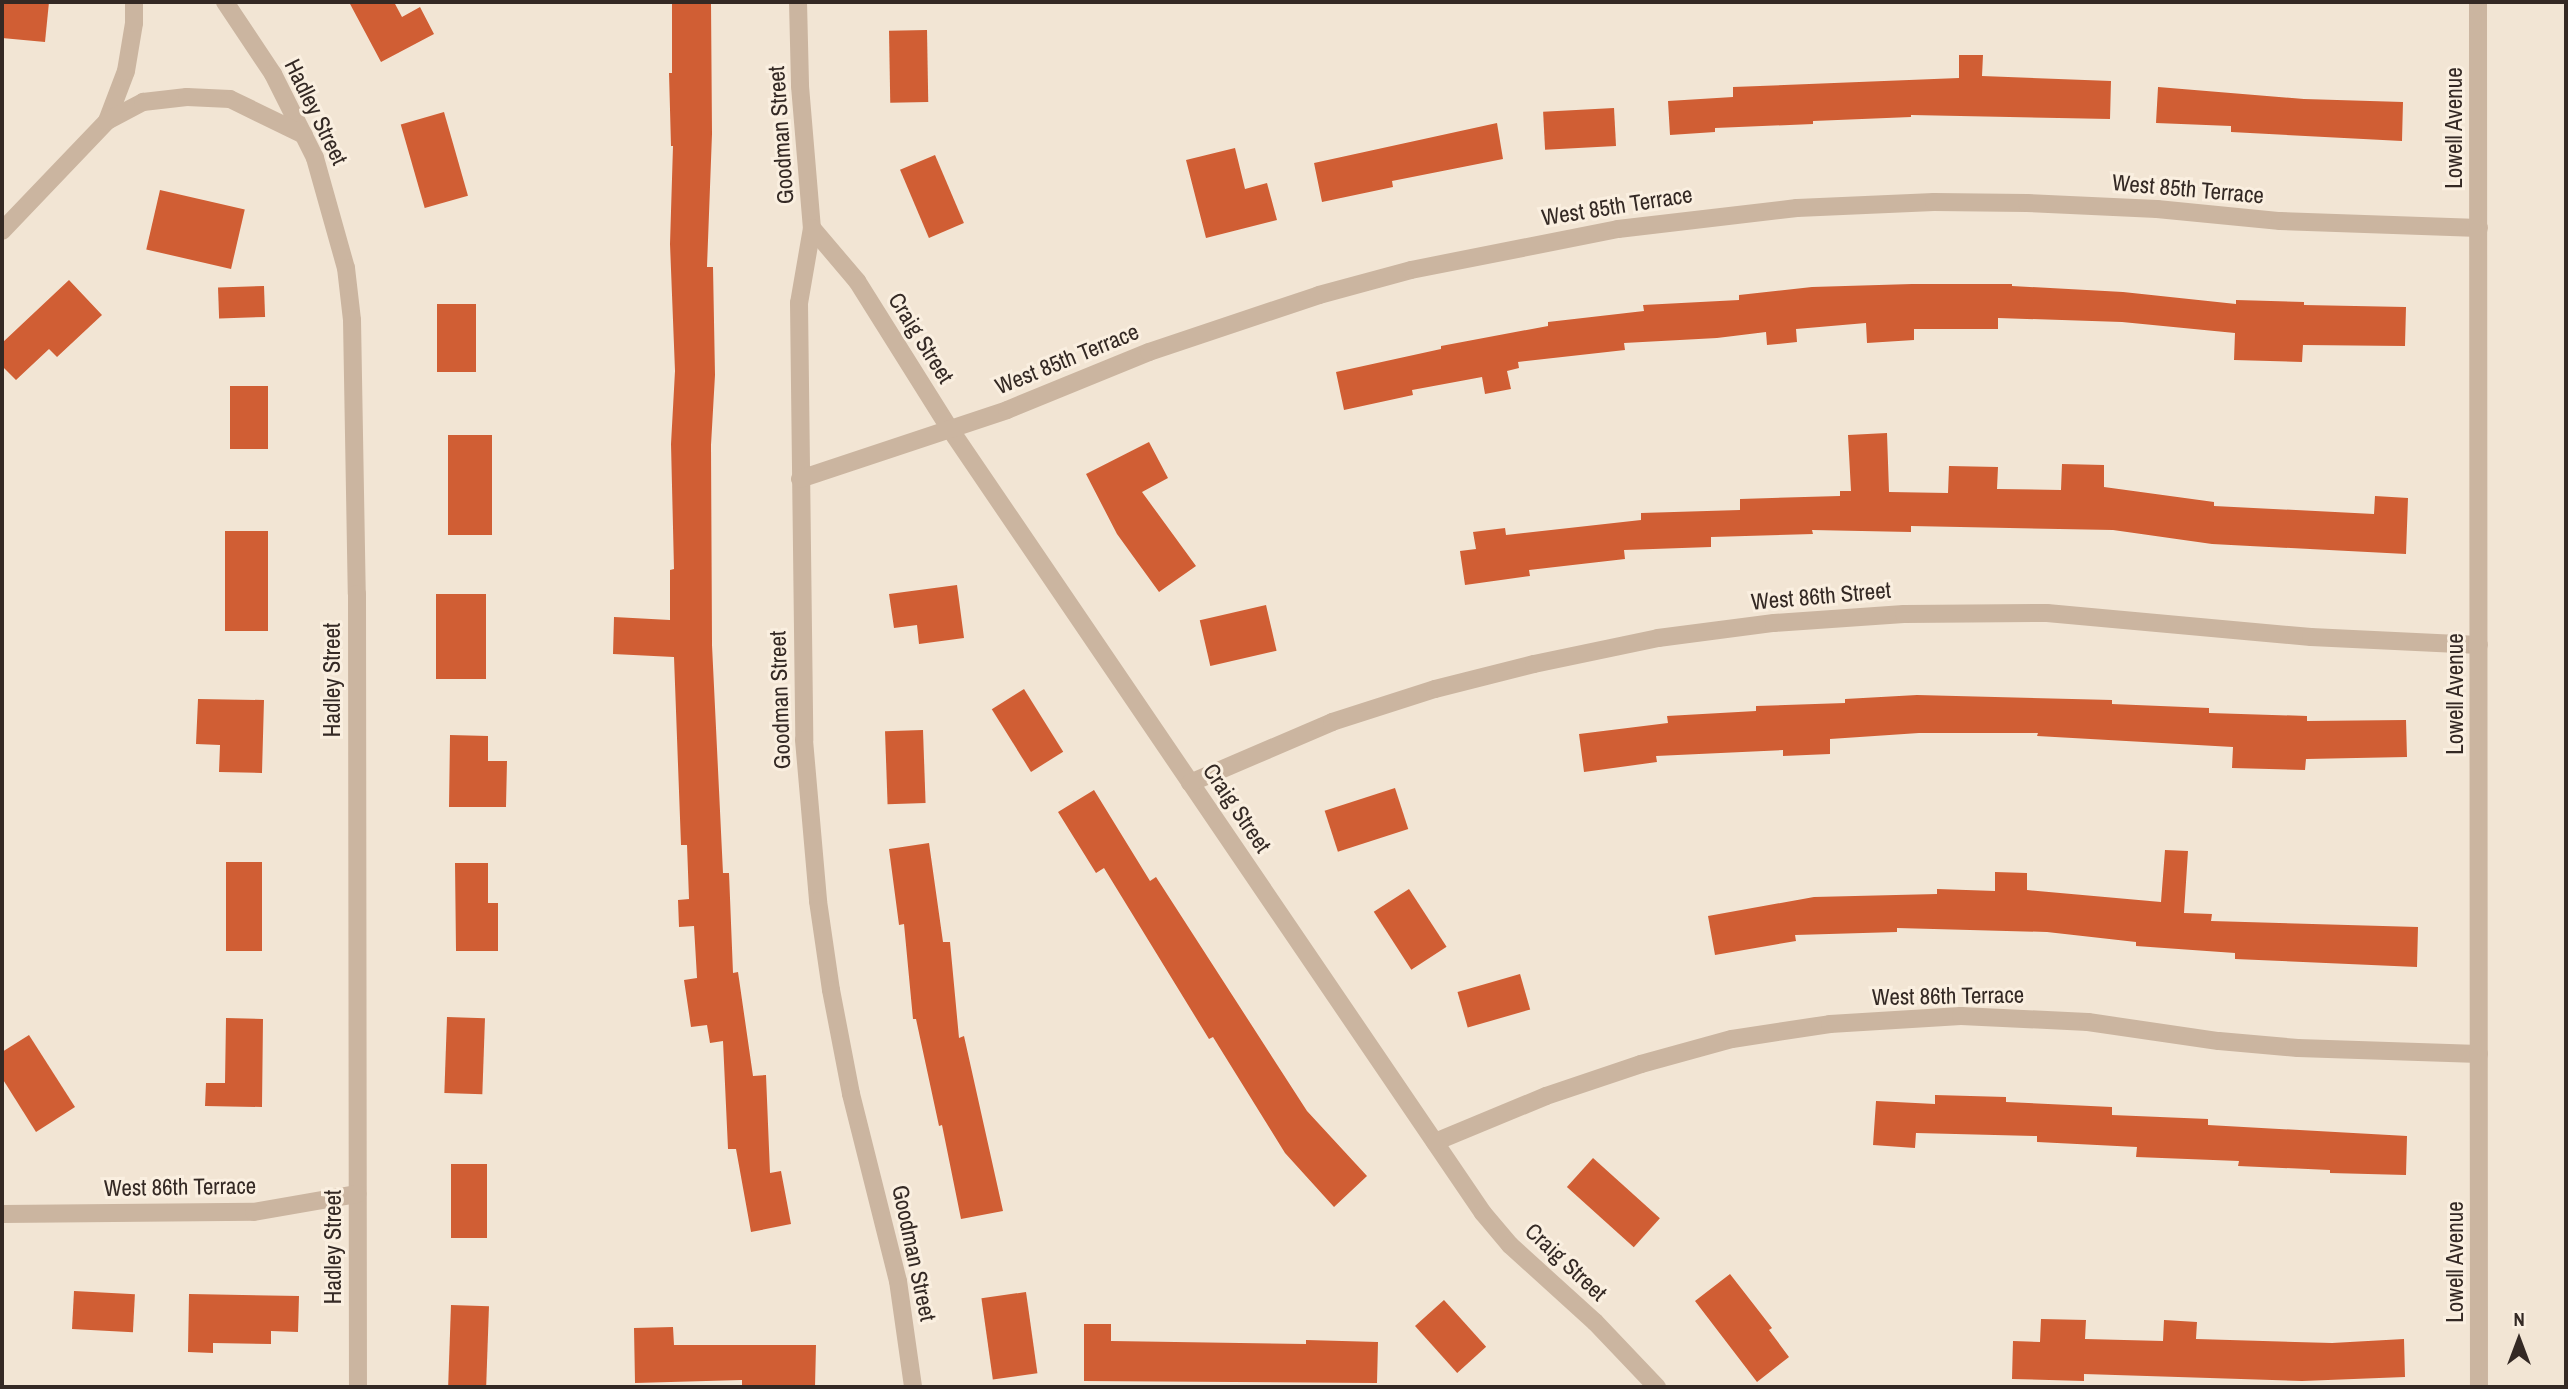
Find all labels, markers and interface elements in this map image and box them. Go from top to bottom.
street label: Hadley Street [279,55,353,169]
street label: Goodman Street [762,65,800,205]
street label: Lowell Avenue [2440,67,2468,189]
street label: West 85th Terrace [2111,169,2265,209]
street label: West 85th Terrace [1539,180,1695,232]
street label: Craig Street [882,288,960,388]
street label: West 85th Terrace [991,318,1143,400]
street label: West 86th Street [1750,576,1892,616]
street label: Hadley Street [318,623,346,737]
street label: Goodman Street [764,630,796,770]
street label: Lowell Avenue [2441,633,2469,755]
street label: Craig Street [1197,758,1277,858]
street label: West 86th Terrace [1871,981,2025,1011]
street label: West 86th Terrace [103,1172,257,1202]
street label: Goodman Street [886,1182,942,1324]
street label: Hadley Street [319,1190,347,1304]
street label: Lowell Avenue [2441,1201,2469,1323]
street label: Craig Street [1519,1217,1613,1307]
north arrow [2484,1305,2554,1375]
text: N [2513,1306,2525,1332]

